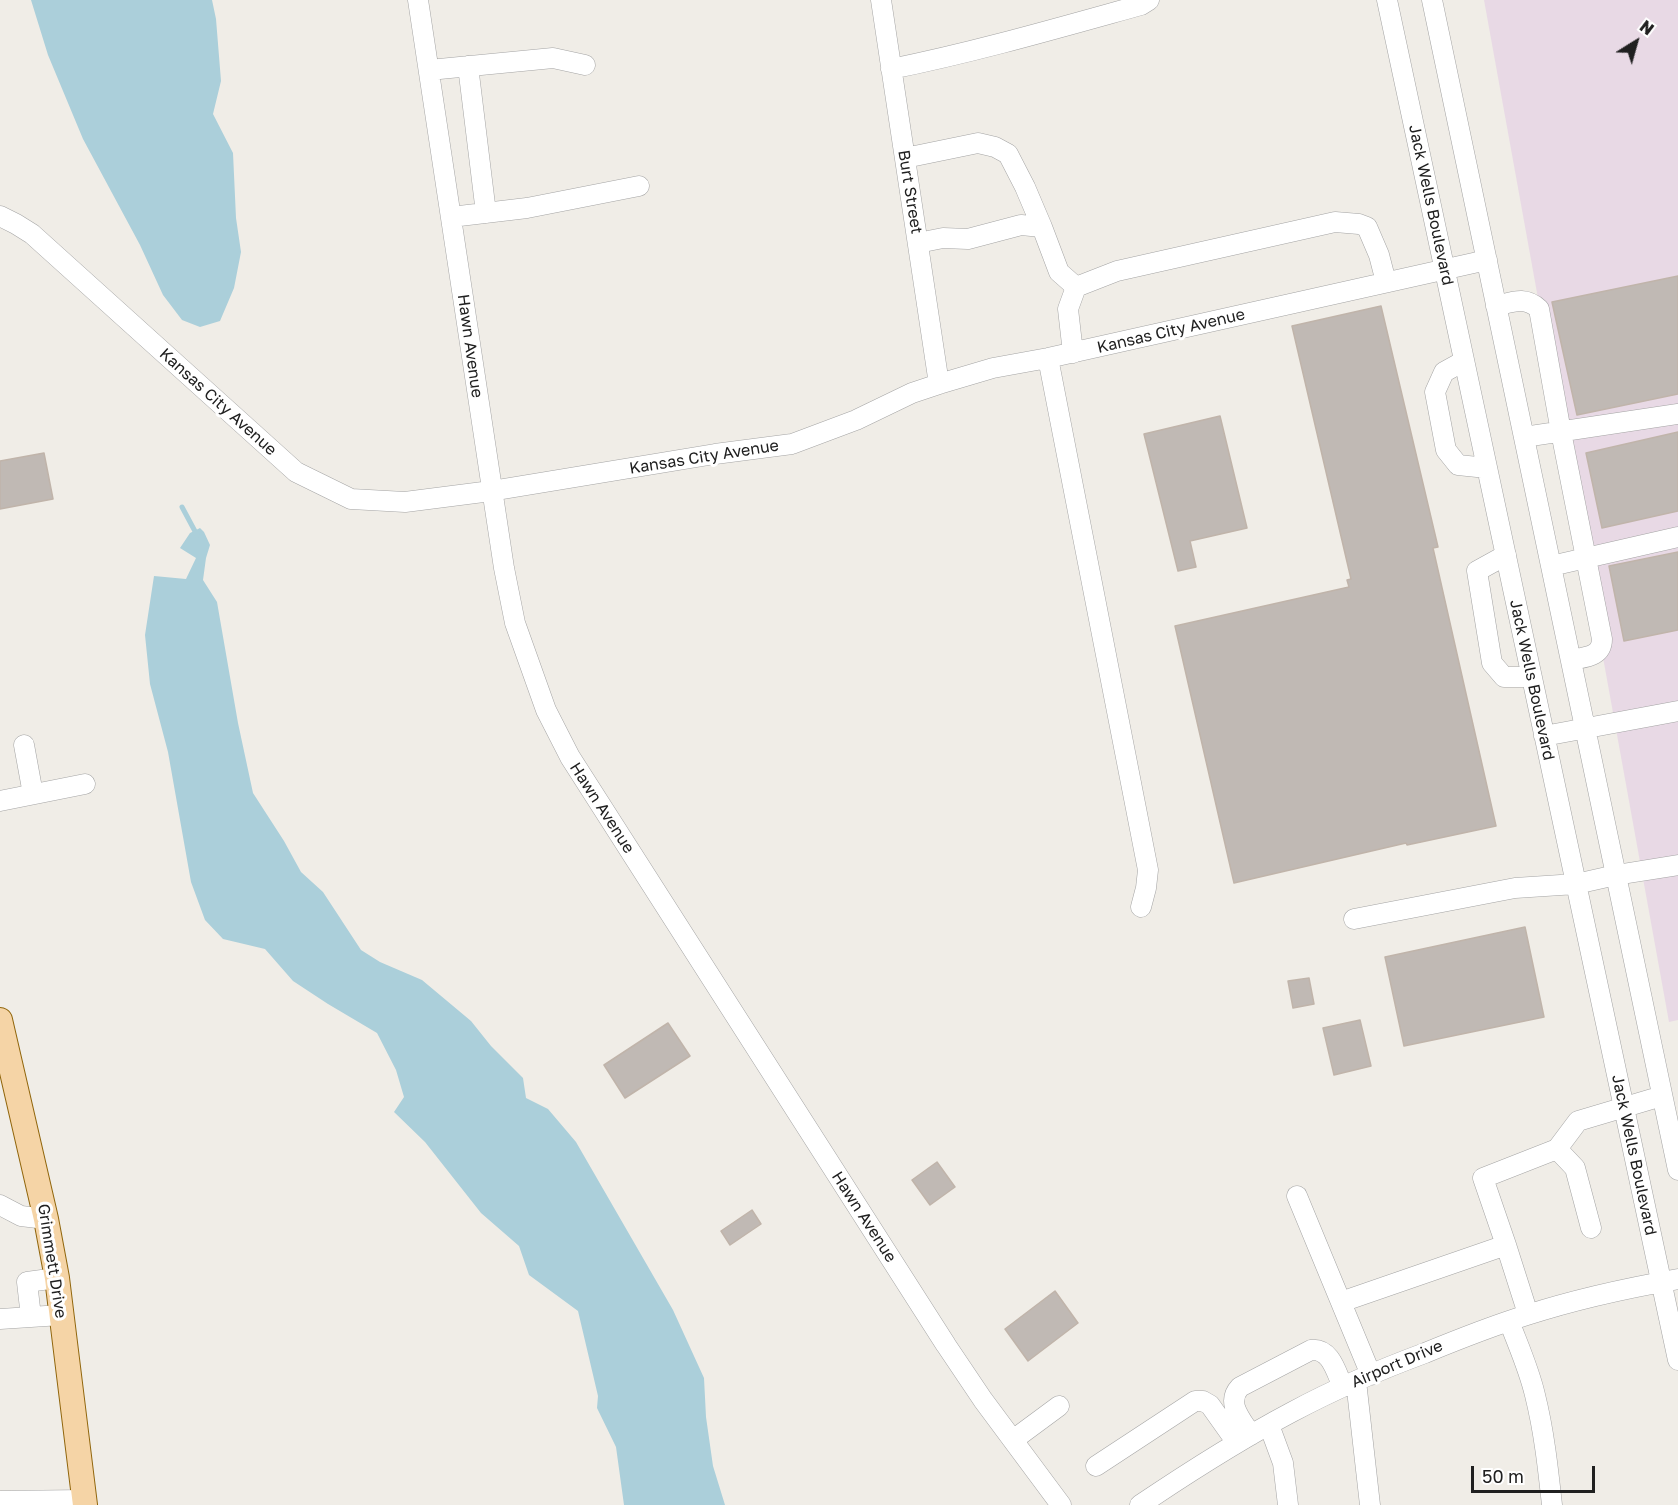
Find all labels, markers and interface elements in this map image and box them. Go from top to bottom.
north arrow [1606,12,1666,72]
text: N [1636,16,1658,39]
street label: Jack Wells Boulevard [1405,123,1457,287]
street label: Burt Street [894,149,926,235]
street label: Hawn Avenue [453,293,487,399]
street label: Kansas City Avenue [1095,305,1247,357]
street label: Kansas City Avenue [155,344,281,460]
street label: Kansas City Avenue [628,436,780,478]
street label: Jack Wells Boulevard [1506,598,1558,762]
street label: Hawn Avenue [566,759,638,857]
street label: Jack Wells Boulevard [1608,1073,1660,1237]
street label: Hawn Avenue [828,1168,900,1266]
street label: Grimmett Drive [33,1202,71,1320]
street label: Airport Drive [1348,1336,1446,1392]
scale bar [1474,1454,1598,1492]
text: 50 m [1482,1465,1524,1487]

